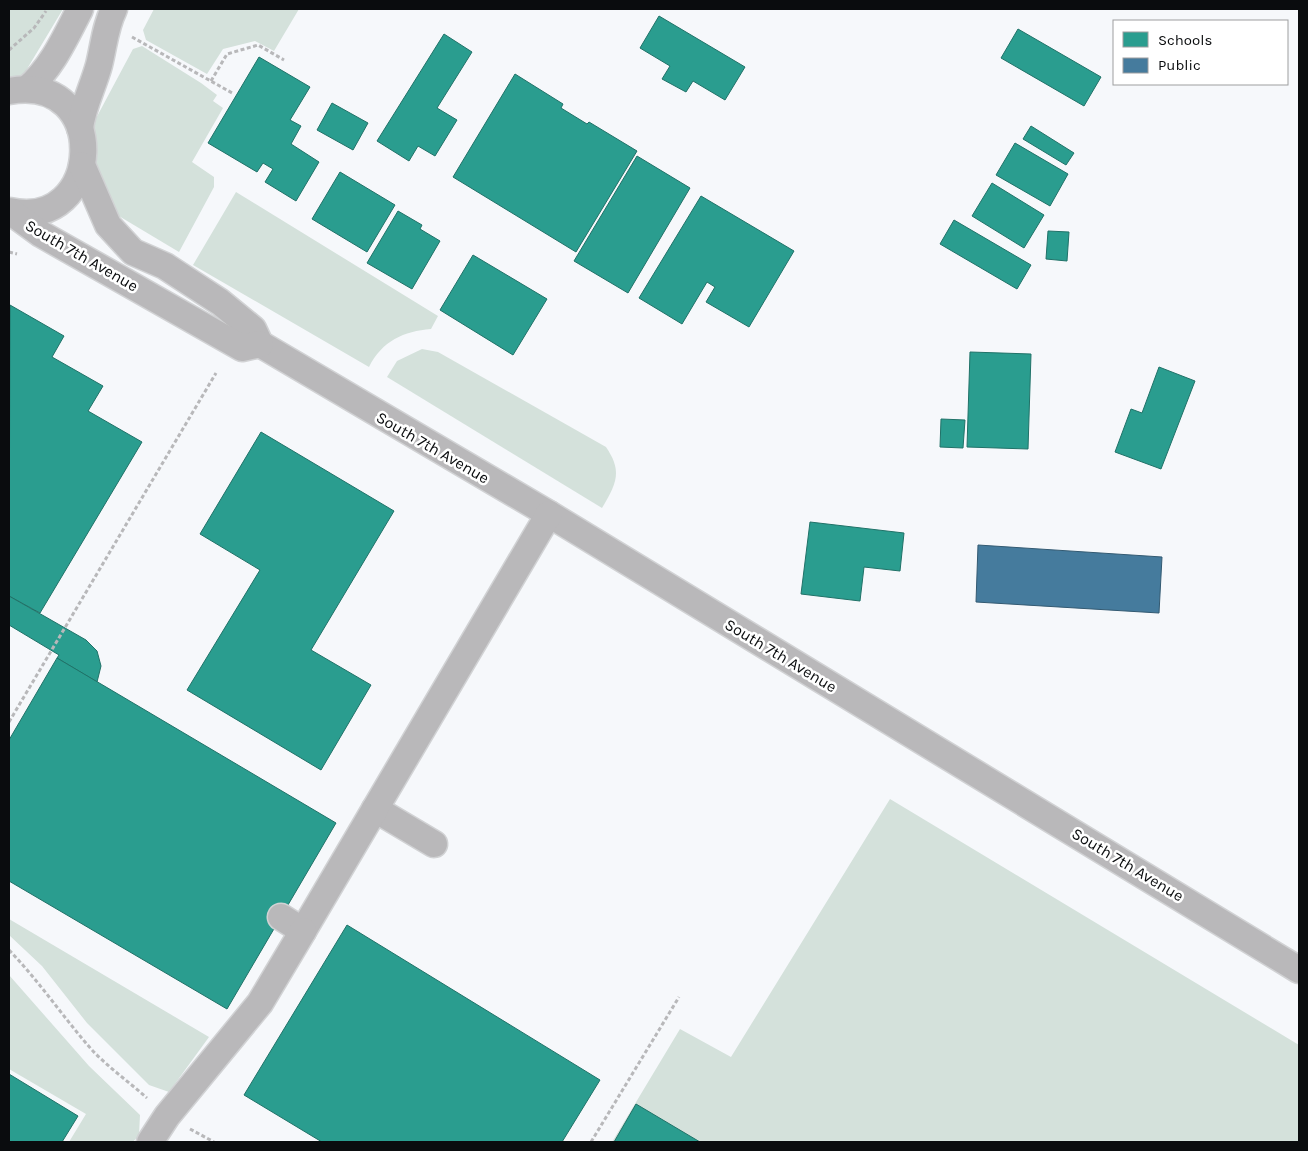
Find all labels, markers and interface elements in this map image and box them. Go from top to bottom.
legend [1113,20,1288,85]
text: Schools [1158,31,1212,49]
text: Public [1158,56,1201,74]
street label: South 7th Avenue [22,215,142,295]
street label: South 7th Avenue [373,407,493,487]
street label: South 7th Avenue [721,615,840,696]
street label: South 7th Avenue [1068,824,1187,905]

